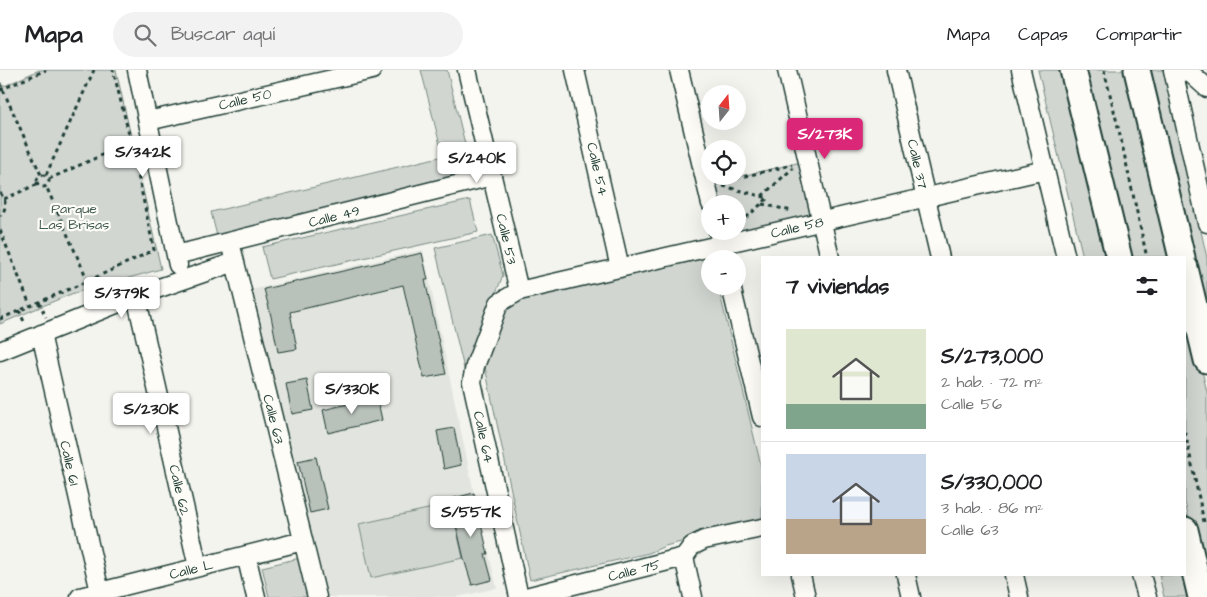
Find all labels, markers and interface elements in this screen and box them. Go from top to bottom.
search box [113,12,463,57]
text: Mapa [25,18,83,52]
icon: search [131,21,159,49]
text: Buscar aquí [171,21,275,48]
text: Mapa [947,22,990,47]
text: Capas [1018,22,1068,47]
text: Compartir [1096,22,1182,47]
street label: Calle 50 [217,84,274,116]
north arrow [701,85,746,130]
map controls [701,85,746,295]
pin: S/273K [784,118,866,160]
text: S/273K [798,123,852,145]
pin: S/342K [102,136,184,178]
street label: Calle 37 [902,137,933,191]
button: locate [701,140,746,185]
text: S/342K [115,141,171,163]
street label: Calle 54 [581,141,613,198]
pin: S/240K [436,142,518,184]
text: S/240K [448,147,506,169]
button: + [701,195,746,240]
park label: Parque Las Brisas [39,199,109,235]
street label: Calle 49 [307,201,362,233]
street label: Calle 53 [490,212,522,267]
street label: Calle 58 [769,212,826,244]
button: − [701,250,746,295]
text: 7 viviendas [786,272,889,301]
icon: filters [1133,272,1161,300]
pin: S/379K [81,276,163,319]
text: S/379K [95,282,149,304]
text: S/273,000 [941,342,1043,371]
icon: home [826,349,886,409]
text: 2 hab. · 72 m² [941,371,1043,393]
pin: S/330K [311,372,393,415]
text: S/330K [325,378,379,400]
pin: S/230K [110,392,192,435]
street label: Calle 63 [257,392,289,446]
text: Calle 56 [941,393,1002,415]
text: S/230K [124,398,178,420]
street label: Calle 64 [468,409,498,466]
street label: Calle 61 [54,439,84,488]
street label: Calle 62 [163,463,195,518]
text: S/330,000 [941,468,1042,497]
icon: home [826,474,886,534]
pin: S/557K [430,496,512,538]
text: 3 hab. · 86 m² [941,497,1043,519]
text: S/557K [441,501,501,523]
text: Calle 63 [941,519,999,541]
street label: Calle L [167,555,215,585]
street label: Calle 75 [606,555,663,587]

